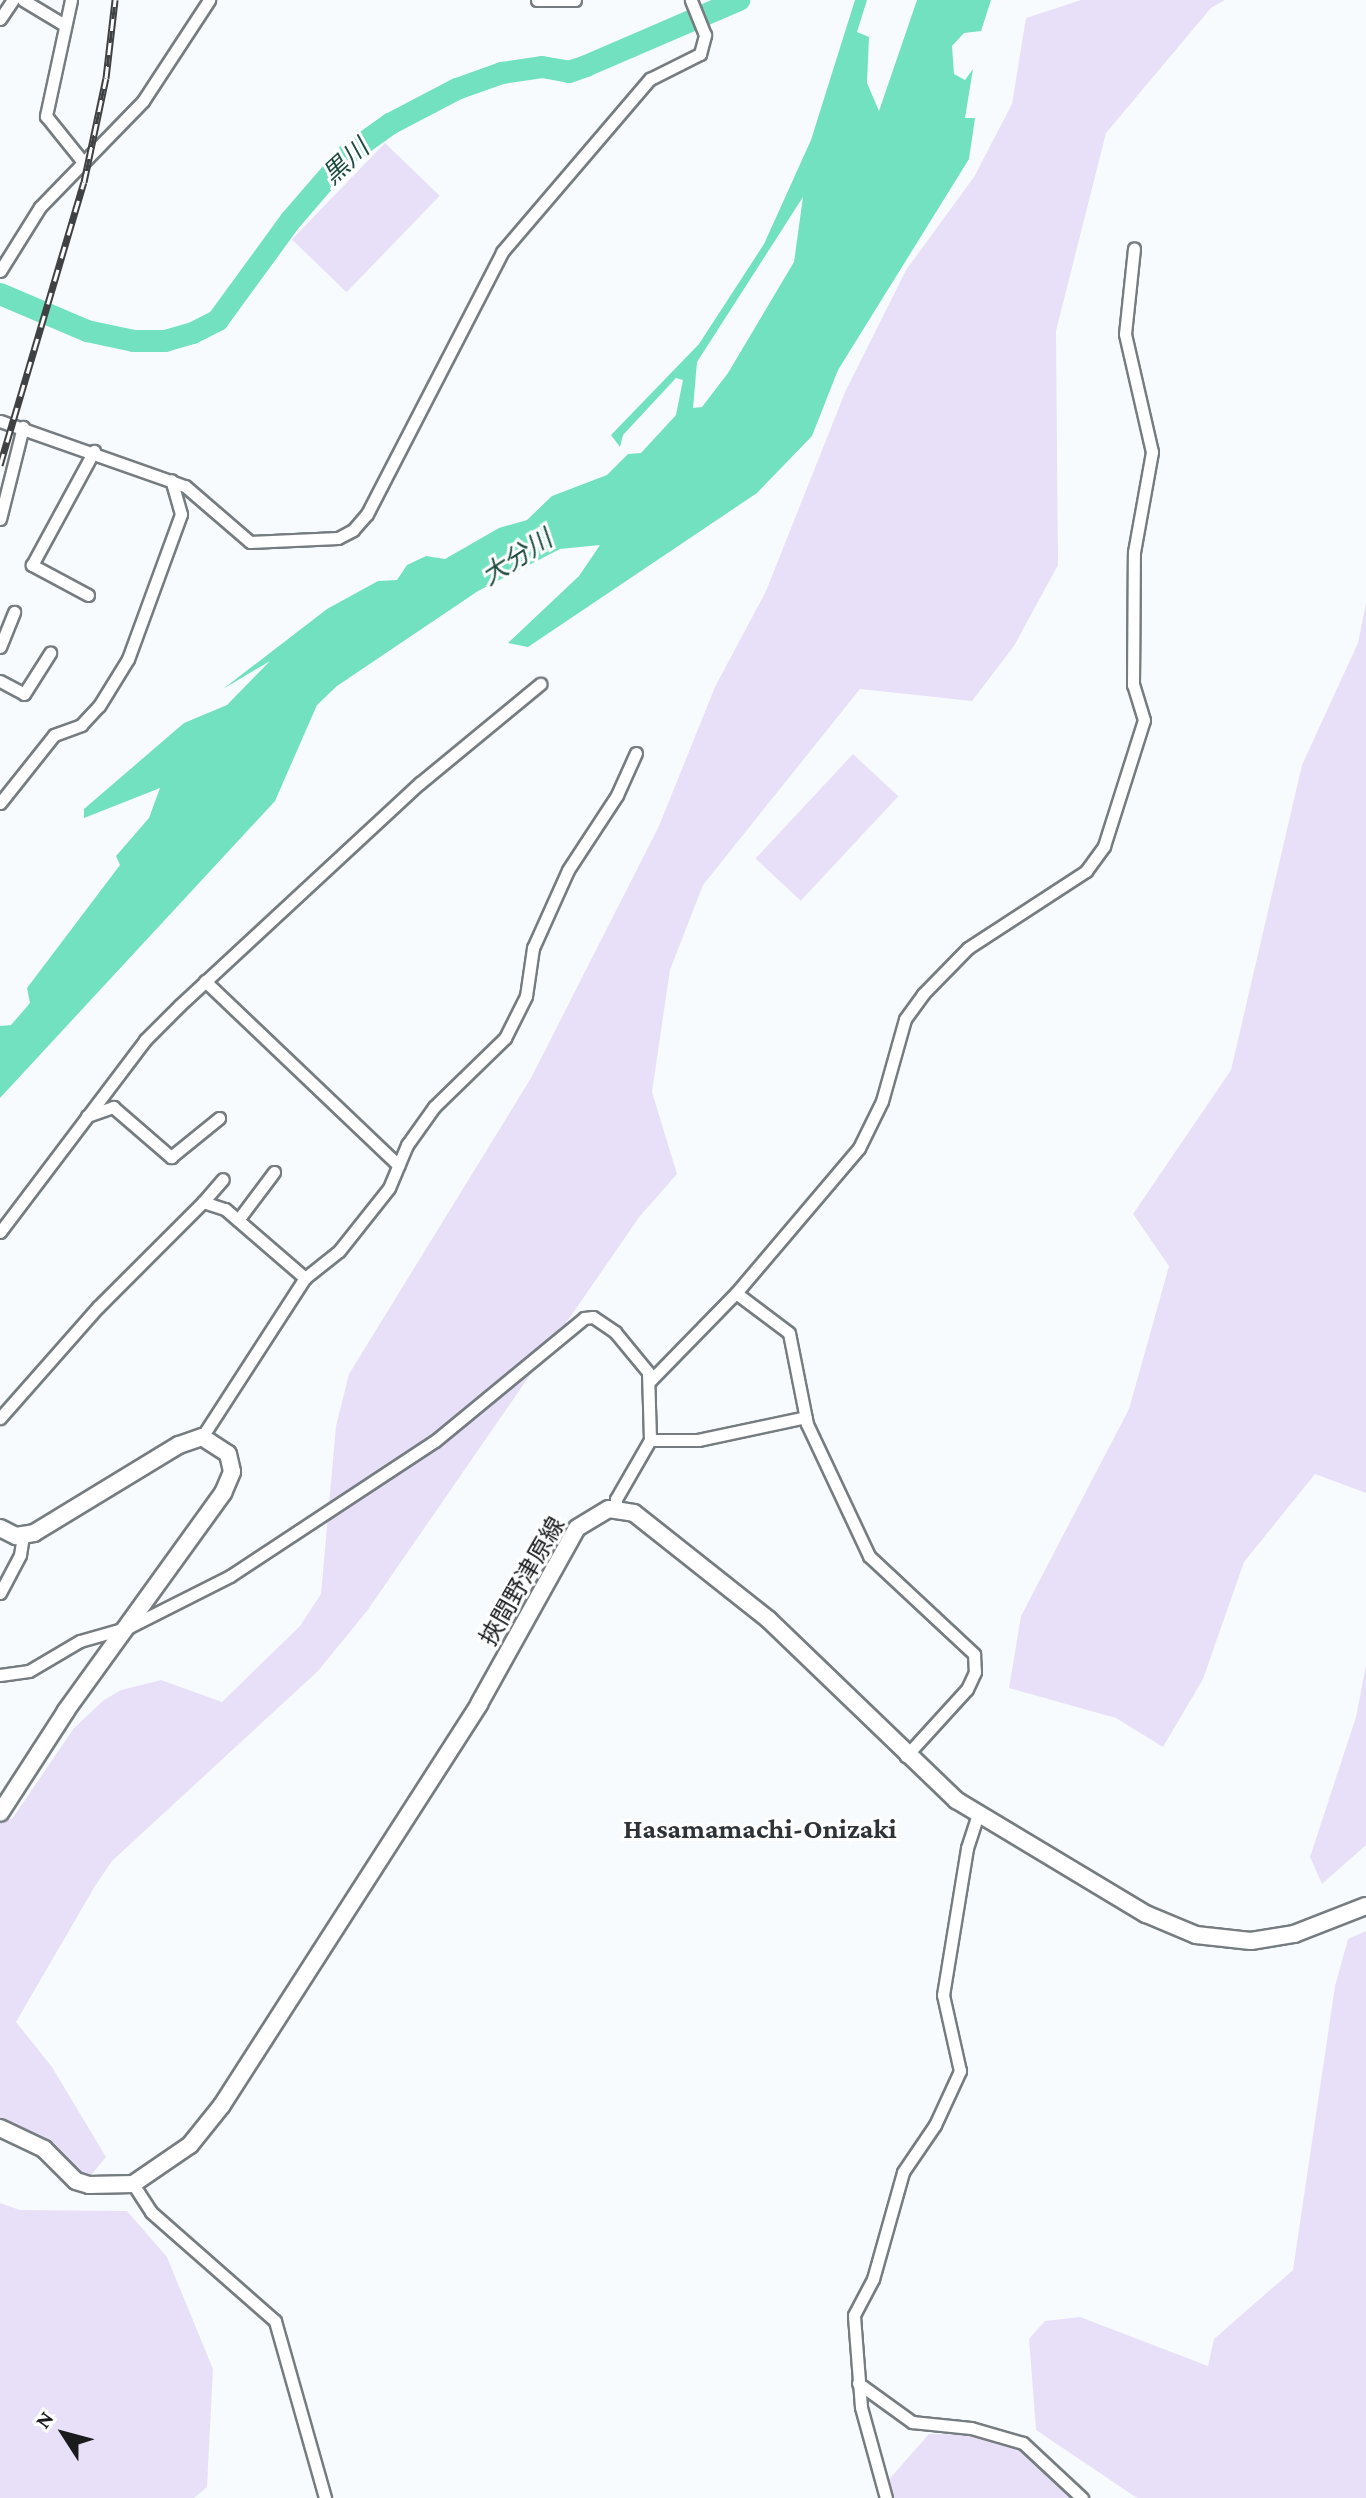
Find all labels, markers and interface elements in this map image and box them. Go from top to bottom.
water label: 黒川 [316,133,376,191]
water label: 大分川 [476,524,558,592]
street label: 挾間野津原線 [474,1511,570,1651]
district label: Hasamamachi-Onizaki [623,1812,897,1846]
north arrow [24,2394,104,2474]
text: N [30,2406,59,2433]

